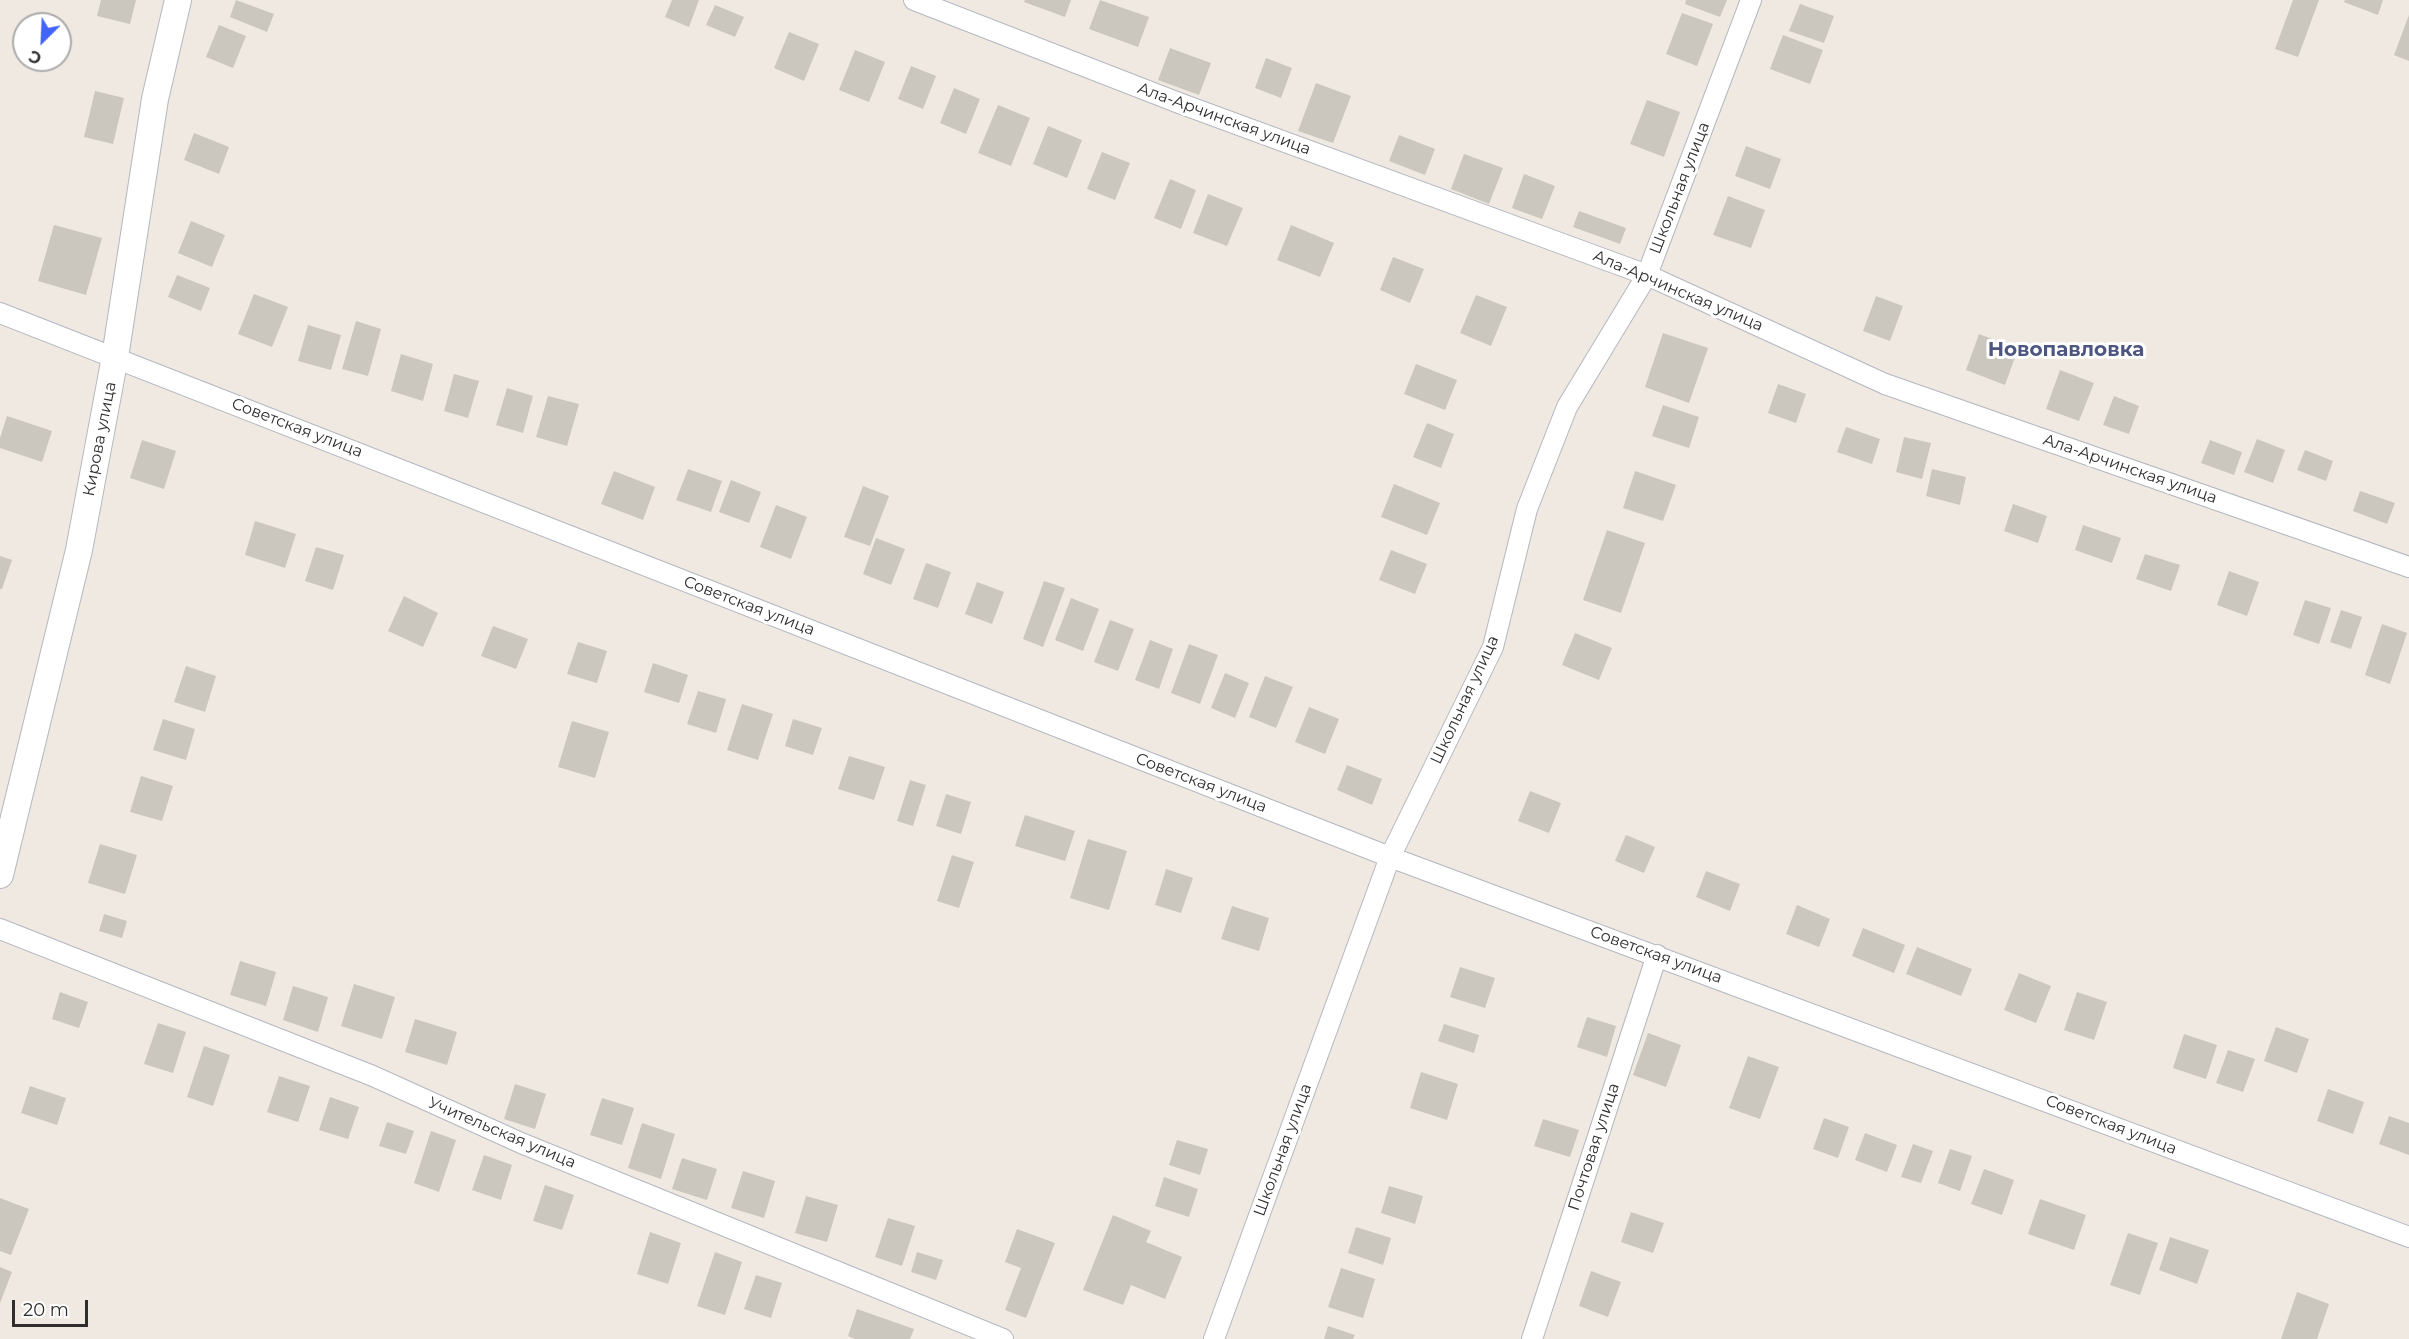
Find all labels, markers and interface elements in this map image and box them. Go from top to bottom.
north arrow [12,12,72,72]
text: С [26,46,44,68]
street label: Ала-Арчинская улица [1135,79,1313,159]
street label: Школьная улица [1646,119,1714,257]
street label: Ала-Арчинская улица [1590,246,1766,336]
district label: Новопавловка [1988,338,2144,362]
street label: Кирова улица [79,380,121,498]
street label: Советская улица [229,394,365,462]
street label: Ала-Арчинская улица [2040,430,2220,508]
street label: Советская улица [681,572,817,640]
street label: Школьная улица [1427,633,1503,767]
street label: Советская улица [1133,749,1269,817]
street label: Советская улица [1587,922,1725,988]
street label: Школьная улица [1250,1081,1316,1219]
street label: Почтовая улица [1564,1081,1624,1213]
street label: Советская улица [2043,1091,2179,1159]
street label: Учительская улица [425,1093,579,1173]
scale bar [15,1288,92,1326]
text: 20 m [23,1299,69,1321]

